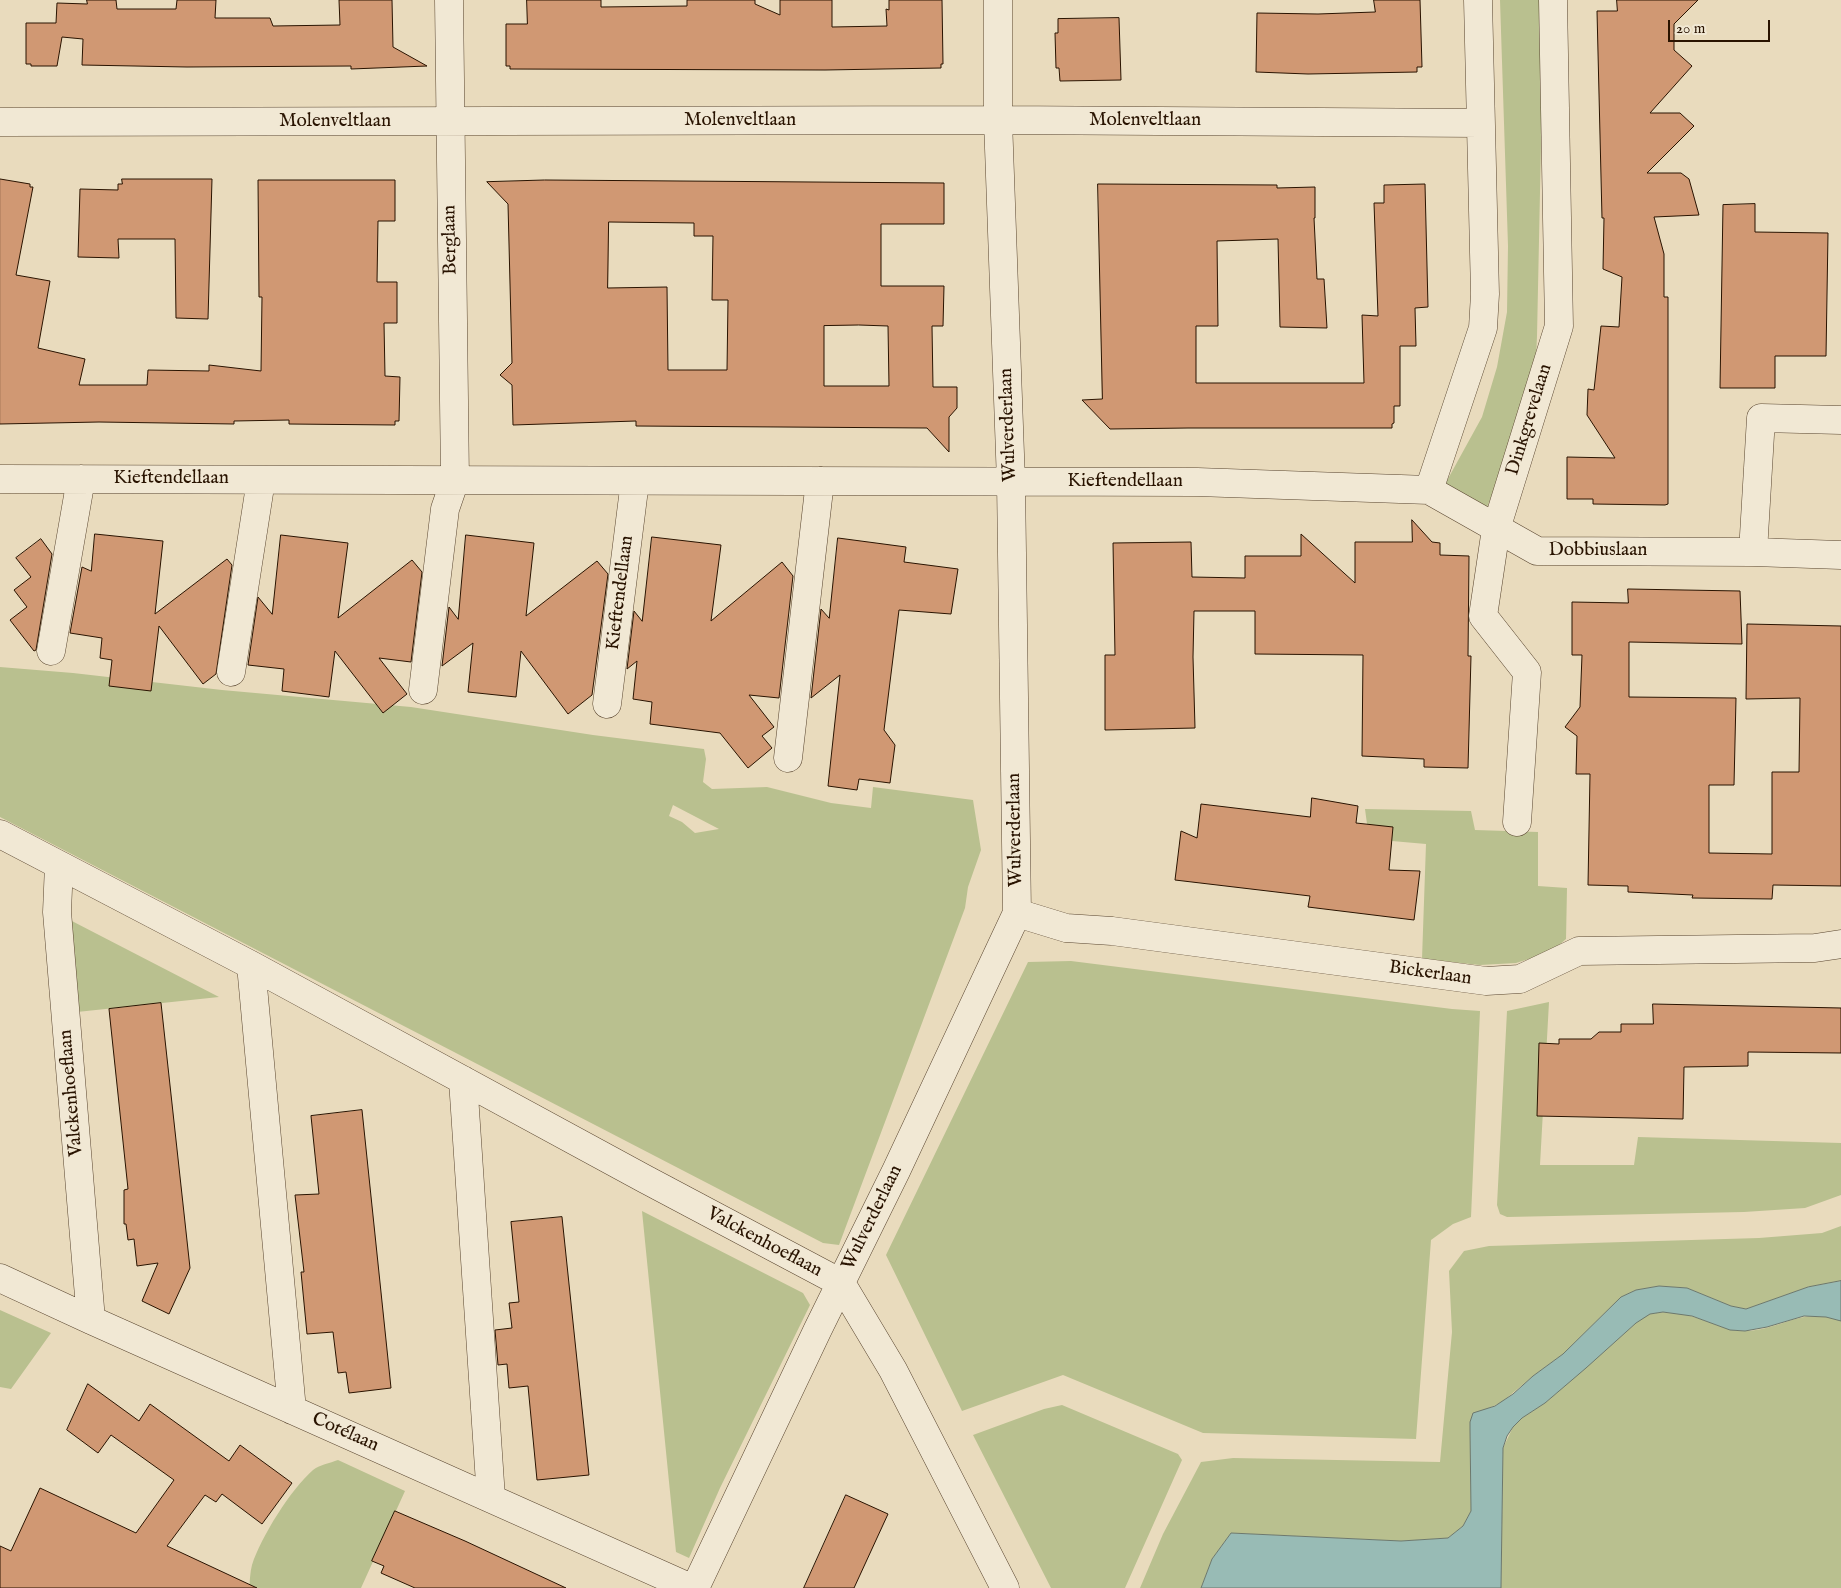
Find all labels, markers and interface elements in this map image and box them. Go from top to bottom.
scale bar [1671,10,1774,42]
text: 20 m [1676,19,1705,38]
street label: Molenveltlaan [684,110,796,132]
street label: Molenveltlaan [1089,110,1201,132]
street label: Molenveltlaan [279,111,391,133]
street label: Berglaan [439,205,463,275]
street label: Dinkgrevelaan [1502,361,1558,479]
street label: Wulverderlaan [996,368,1022,482]
street label: Kieftendellaan [113,468,229,490]
street label: Kieftendellaan [1067,471,1183,493]
street label: Kieftendellaan [603,534,639,652]
street label: Dobbiuslaan [1549,540,1647,562]
street label: Wulverderlaan [1004,773,1028,887]
street label: Bickerlaan [1387,957,1473,991]
street label: Valckenhoeflaan [55,1029,89,1157]
street label: Wulverderlaan [838,1162,908,1274]
street label: Valckenhoeflaan [702,1203,826,1283]
street label: Cotélaan [308,1408,382,1458]

